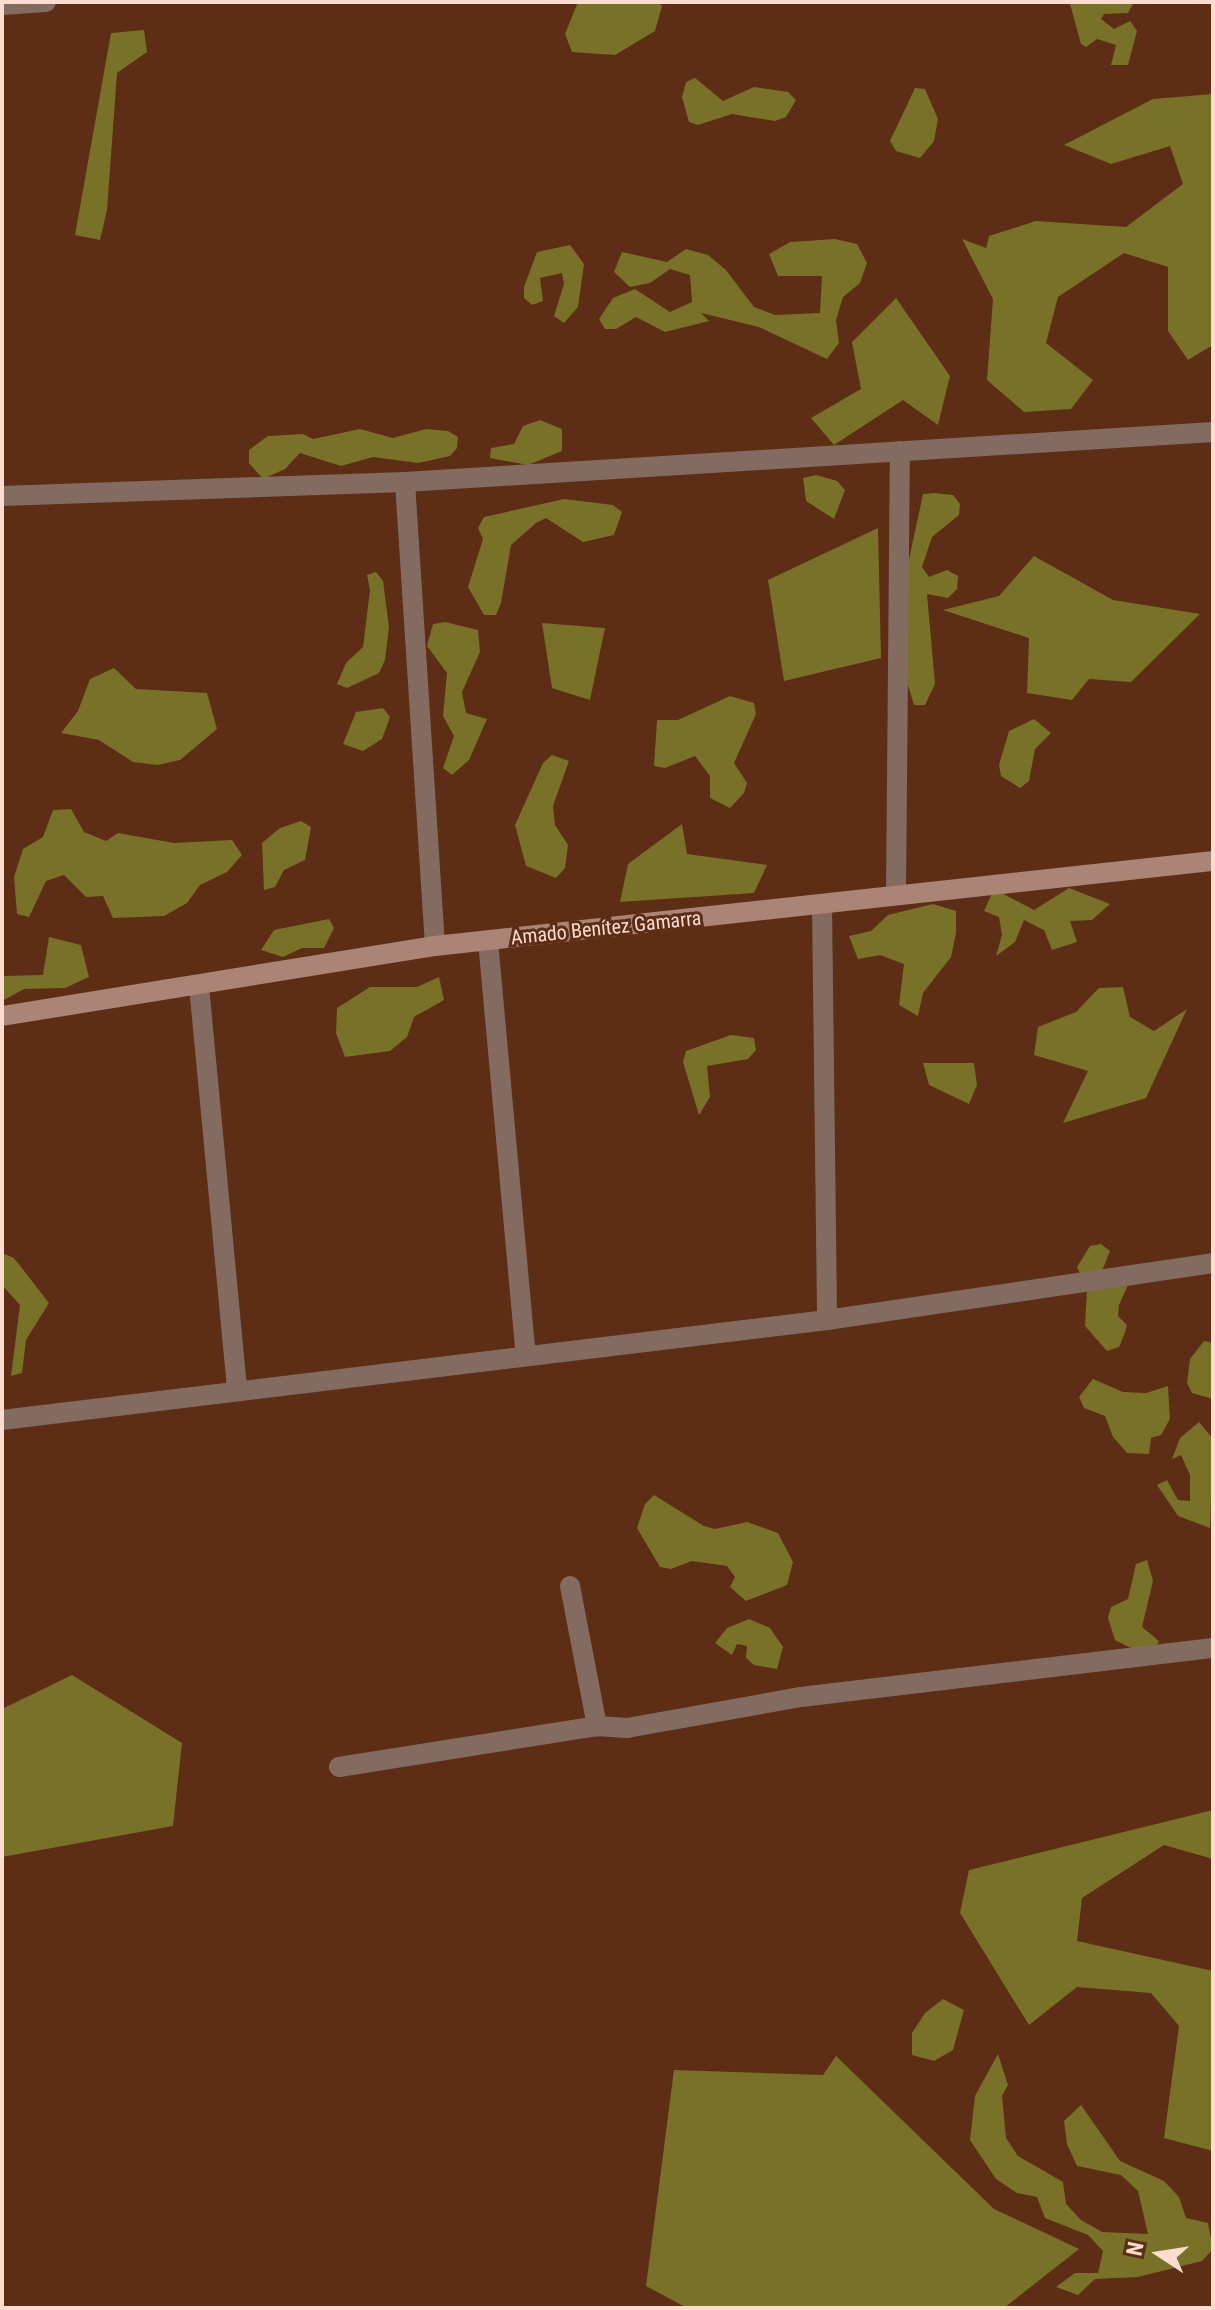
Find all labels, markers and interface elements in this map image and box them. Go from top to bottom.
street label: Amado Benítez Gamarra [510,906,702,950]
north arrow [1119,2214,1199,2294]
text: N [1121,2240,1149,2258]

